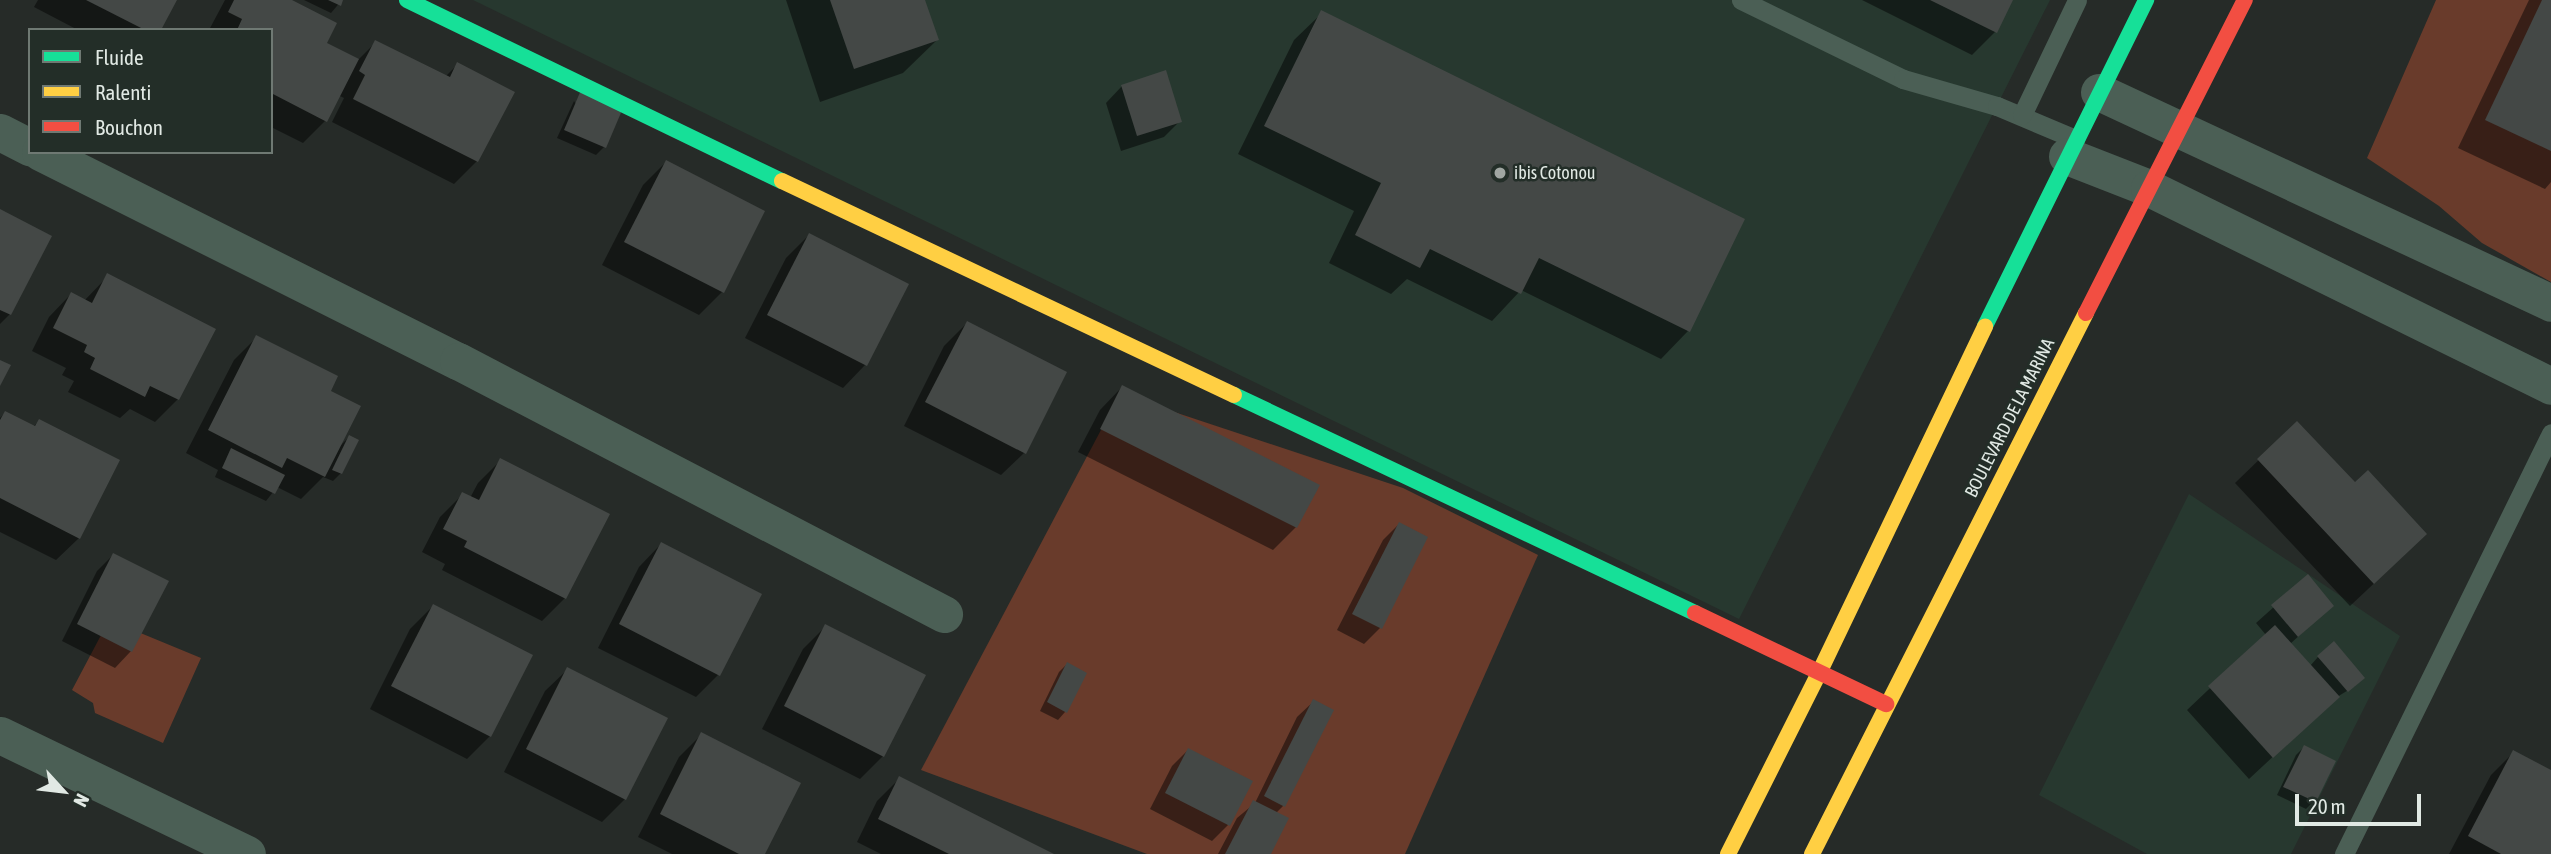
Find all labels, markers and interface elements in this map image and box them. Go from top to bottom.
legend [28,28,273,154]
text: Fluide [95,45,144,69]
text: Ralenti [95,80,151,104]
text: Bouchon [95,115,163,139]
place label: ibis Cotonou [1514,162,1596,184]
marker: ibis Cotonou [1492,165,1508,181]
street label: BOULEVARD DE LA MARINA [1961,335,2059,501]
north arrow [28,756,98,826]
scale bar [2299,780,2425,824]
text: N [69,791,94,811]
text: 20 m [2308,794,2346,818]

